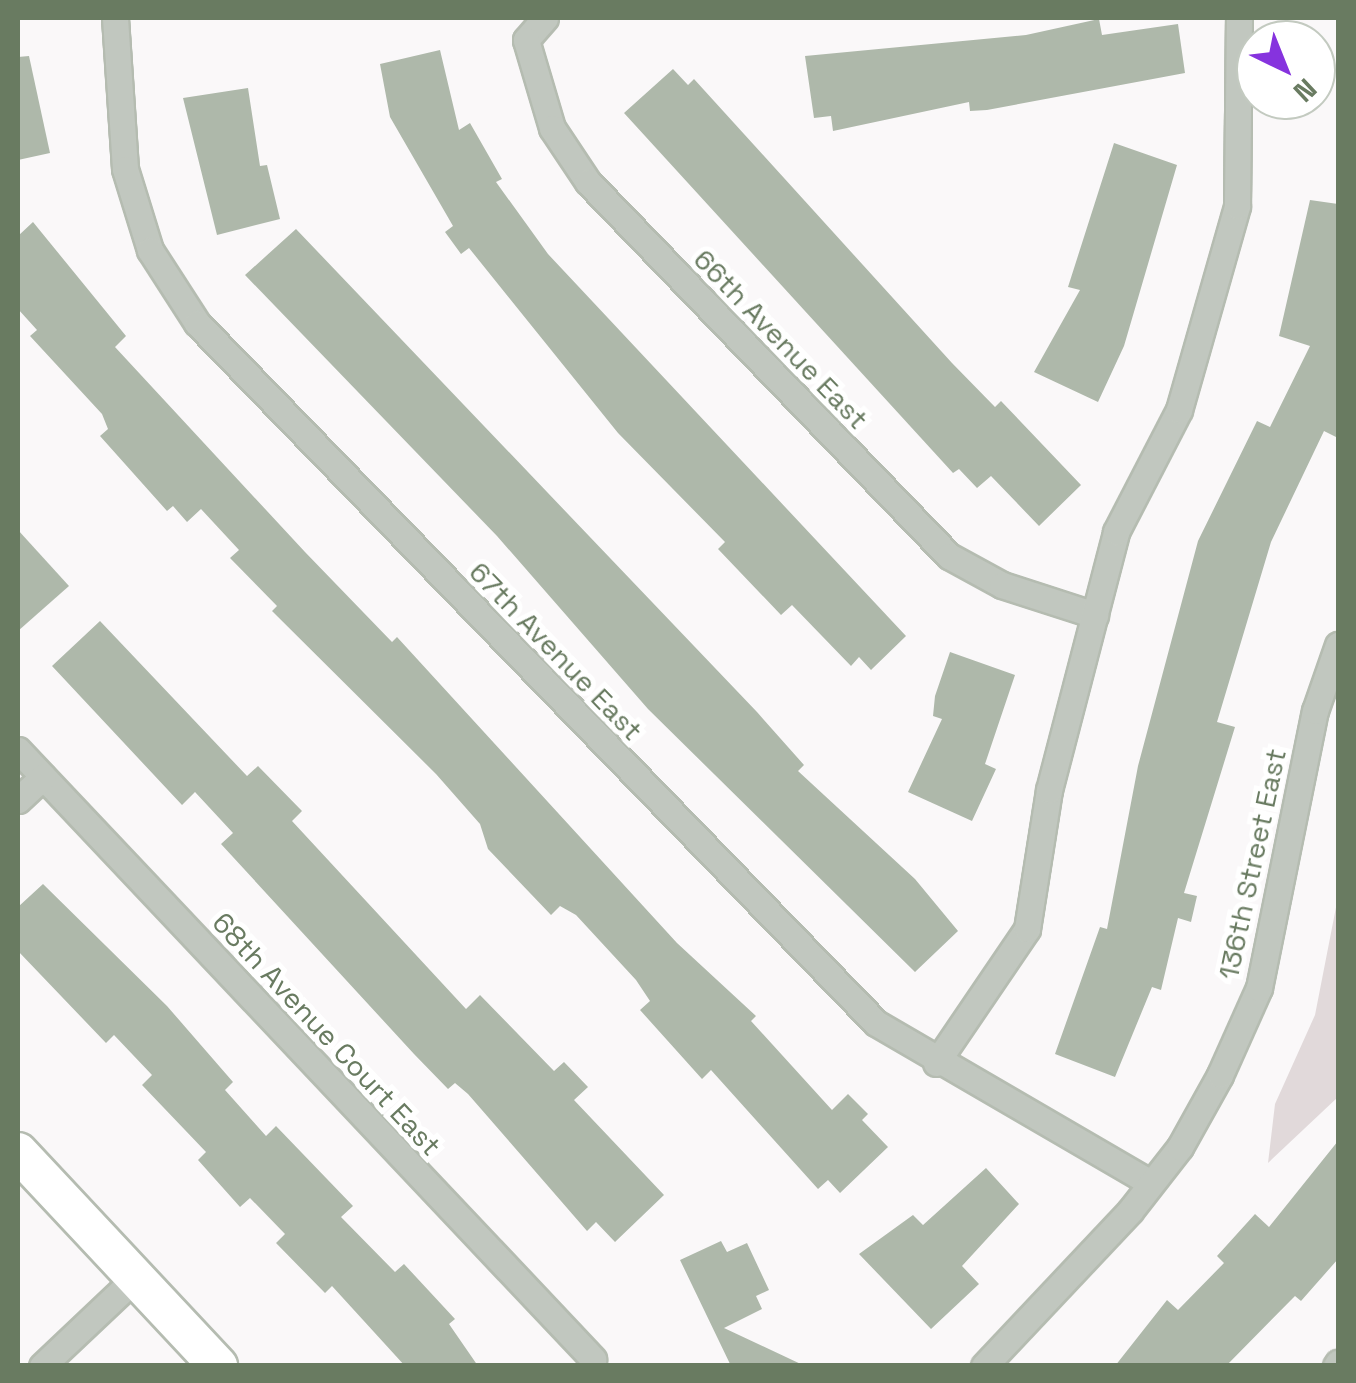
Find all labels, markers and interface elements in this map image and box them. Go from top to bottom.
north arrow [1236,20,1336,120]
text: N [1286,71,1324,110]
street label: 66th Avenue East [687,242,875,436]
street label: 67th Avenue East [462,555,650,747]
street label: 136th Street East [1211,746,1293,982]
street label: 68th Avenue Court East [206,906,448,1162]

